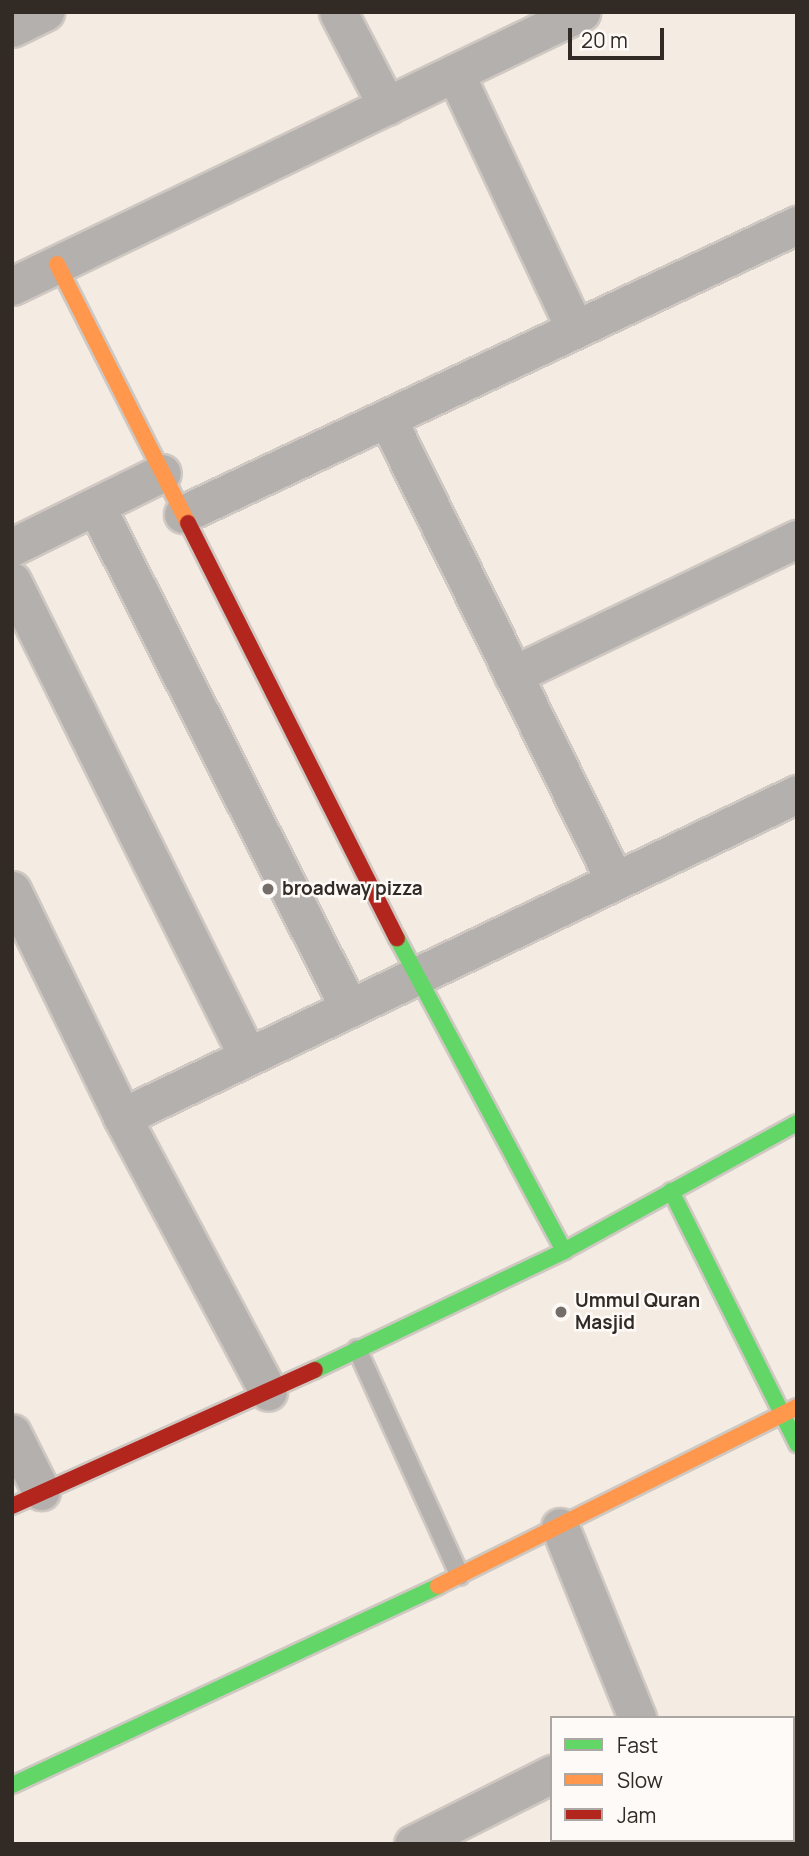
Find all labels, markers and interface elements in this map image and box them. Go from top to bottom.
scale bar [571,14,667,58]
text: 20 m [581,26,628,54]
place label: broadway pizza [282,878,423,900]
marker: broadway pizza [260,881,276,897]
place label: Ummul Quran Masjid [575,1290,700,1334]
marker: Ummul Quran Masjid [553,1304,569,1320]
legend [550,1716,795,1842]
text: Fast [617,1731,658,1759]
text: Slow [617,1766,663,1794]
text: Jam [617,1801,656,1829]

